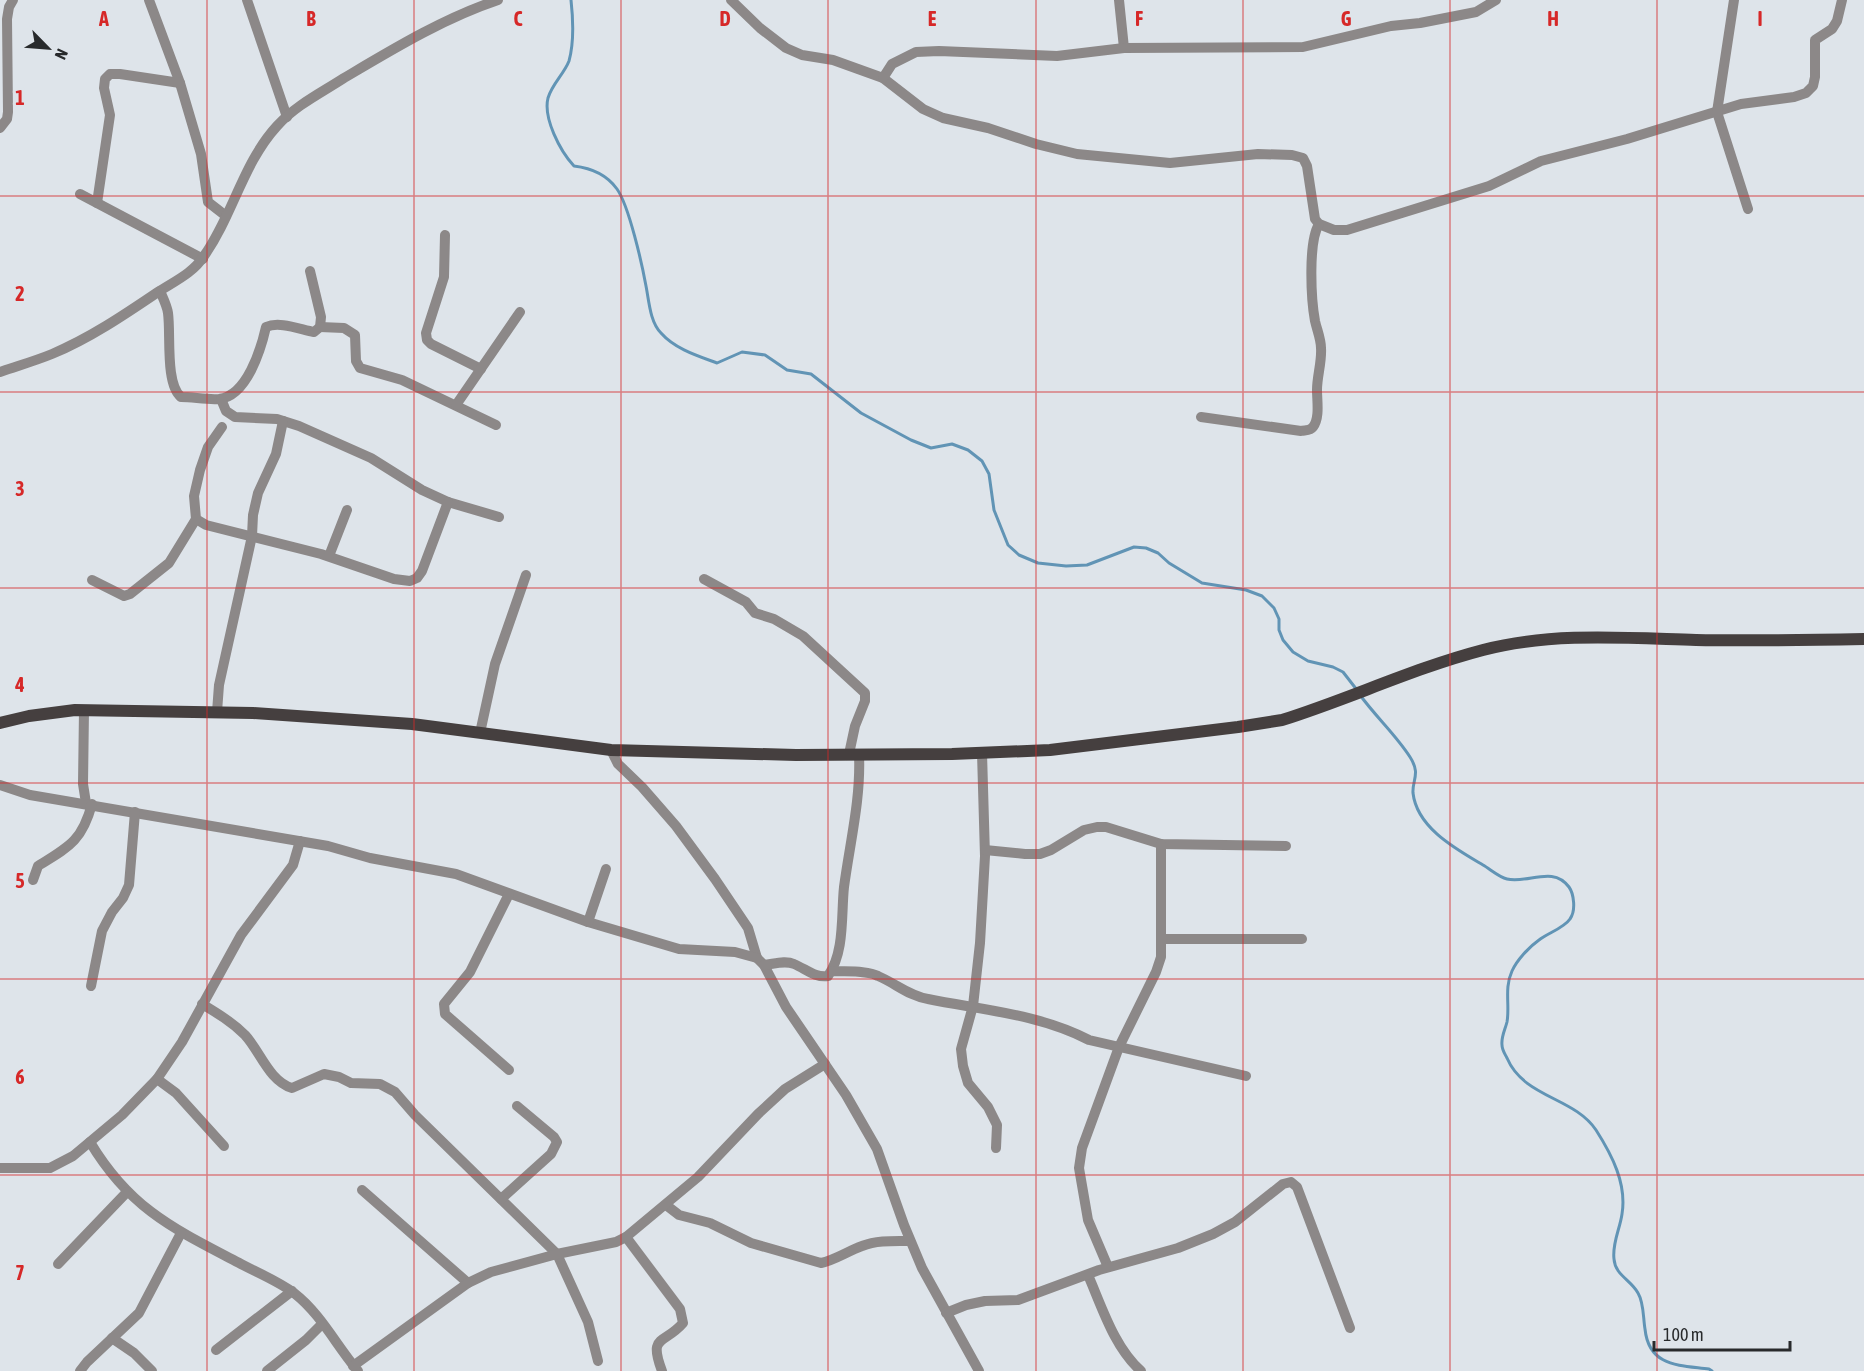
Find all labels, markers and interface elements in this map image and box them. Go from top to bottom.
text: A [98,7,109,30]
text: B [306,7,316,30]
text: C [514,7,523,30]
text: D [719,7,731,30]
text: E [928,7,937,30]
text: F [1135,7,1143,30]
text: G [1341,7,1352,30]
text: H [1547,7,1559,30]
text: I [1757,7,1763,30]
north arrow [18,18,78,78]
text: N [51,46,72,62]
text: 1 [15,86,25,109]
text: 2 [15,282,25,305]
text: 3 [15,477,25,500]
text: 4 [14,673,25,696]
text: 5 [15,869,25,892]
text: 6 [15,1065,25,1088]
text: 7 [15,1261,25,1284]
scale bar [1654,1314,1790,1352]
text: 100 m [1663,1324,1704,1345]

